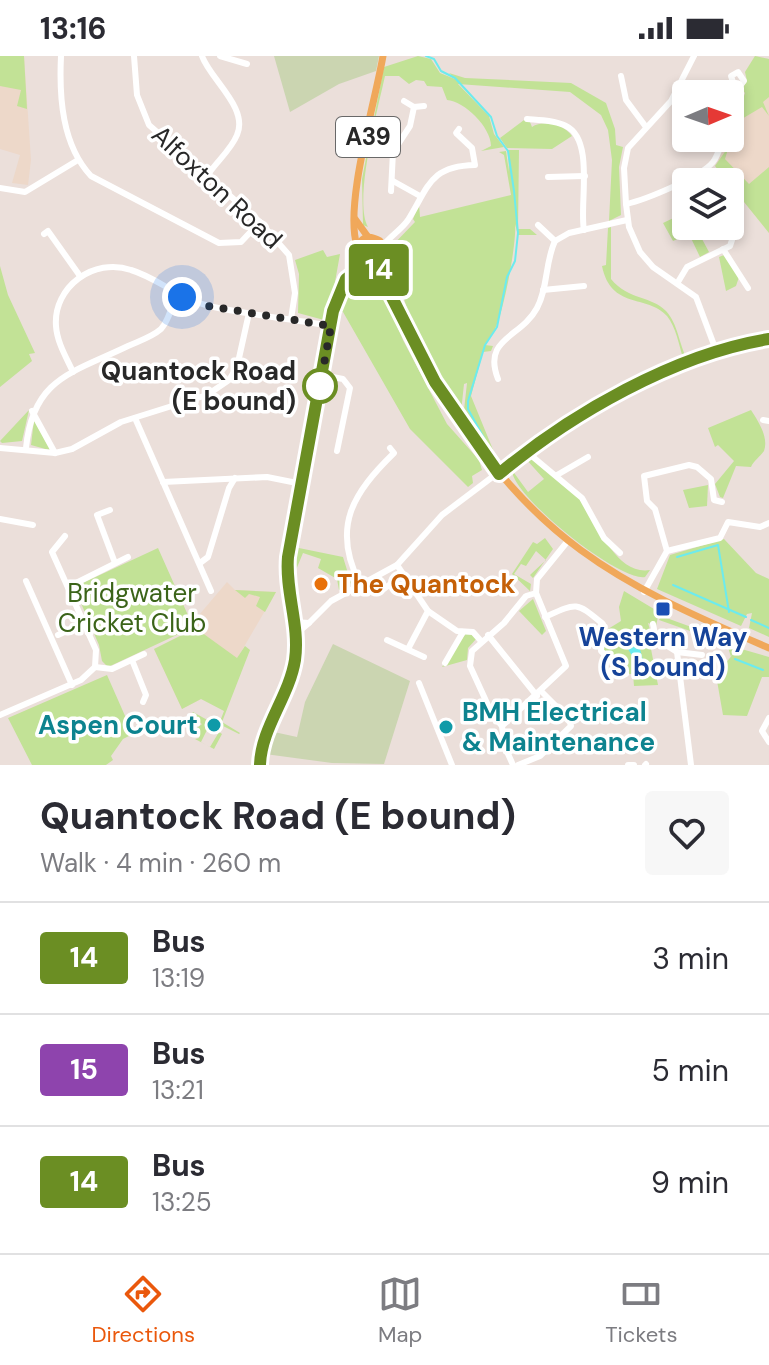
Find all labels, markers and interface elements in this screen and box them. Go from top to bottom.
text: 13:16 [40,9,107,48]
north arrow [672,80,744,152]
map controls [672,80,744,240]
road number: A39 [336,117,400,157]
street label: Alfoxton Road [144,118,290,256]
button: layers [672,168,744,240]
line badge: 14 [343,244,415,296]
text: 14 [365,251,393,288]
your location [162,277,202,317]
place label: Quantock Road (E bound) [101,354,296,418]
marker: Quantock Road (E bound) [303,369,337,403]
place label: The Quantock [337,567,516,601]
marker: The Quantock [312,575,330,593]
park label: Bridgwater Cricket Club [58,576,206,640]
marker: Western Way (S bound) [654,600,672,618]
place label: Western Way (S bound) [579,620,748,684]
place label: BMH Electrical & Maintenance [462,695,655,759]
place label: Aspen Court [38,708,198,742]
marker: Aspen Court [205,716,223,734]
marker: BMH Electrical & Maintenance [437,718,455,736]
text: Quantock Road (E bound) [40,791,516,841]
button: heart [645,791,729,875]
text: Walk · 4 min · 260 m [40,846,281,880]
text: Bus [152,922,206,961]
text: 14 [70,939,98,976]
text: 3 min [652,939,729,978]
text: 13:19 [152,961,205,995]
text: Bus [152,1034,206,1073]
text: 15 [70,1051,98,1088]
text: 5 min [652,1051,729,1090]
text: 13:21 [152,1073,204,1107]
text: Bus [152,1146,206,1185]
text: 14 [70,1163,98,1200]
text: 9 min [651,1163,729,1202]
text: 13:25 [152,1185,212,1219]
tab: Directions [91,1272,195,1349]
tab: Map [378,1272,422,1349]
tab: Tickets [605,1272,678,1349]

